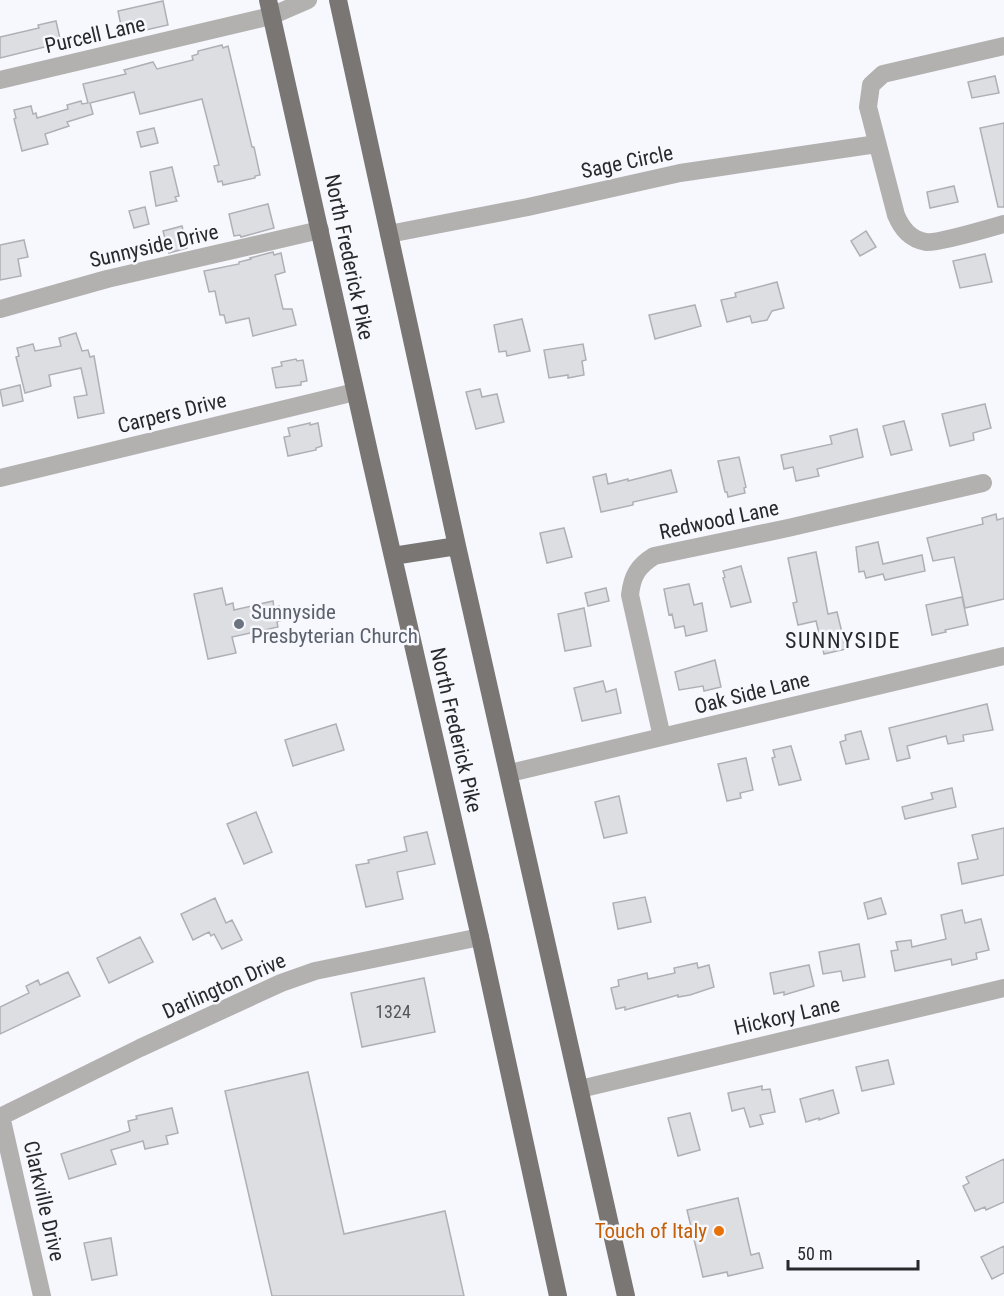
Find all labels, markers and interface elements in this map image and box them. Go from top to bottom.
street label: Purcell Lane [43,12,148,58]
street label: Sage Circle [579,141,675,183]
street label: North Frederick Pike [320,172,378,342]
street label: Sunnyside Drive [87,219,221,272]
street label: Carpers Drive [115,388,229,438]
street label: Redwood Lane [657,496,781,544]
place label: Sunnyside Presbyterian Church [251,600,418,648]
marker: Sunnyside Presbyterian Church [232,617,246,631]
district label: SUNNYSIDE [785,628,901,653]
street label: North Frederick Pike [425,645,487,815]
street label: Oak Side Lane [692,667,812,719]
street label: Darlington Drive [159,948,289,1024]
street label: Hickory Lane [732,992,842,1040]
house number: 1324 [375,1001,411,1022]
street label: Clarkville Drive [19,1139,70,1264]
place label: Touch of Italy [595,1219,707,1243]
marker: Touch of Italy [712,1224,726,1238]
scale bar [788,1233,918,1271]
text: 50 m [797,1243,832,1264]

